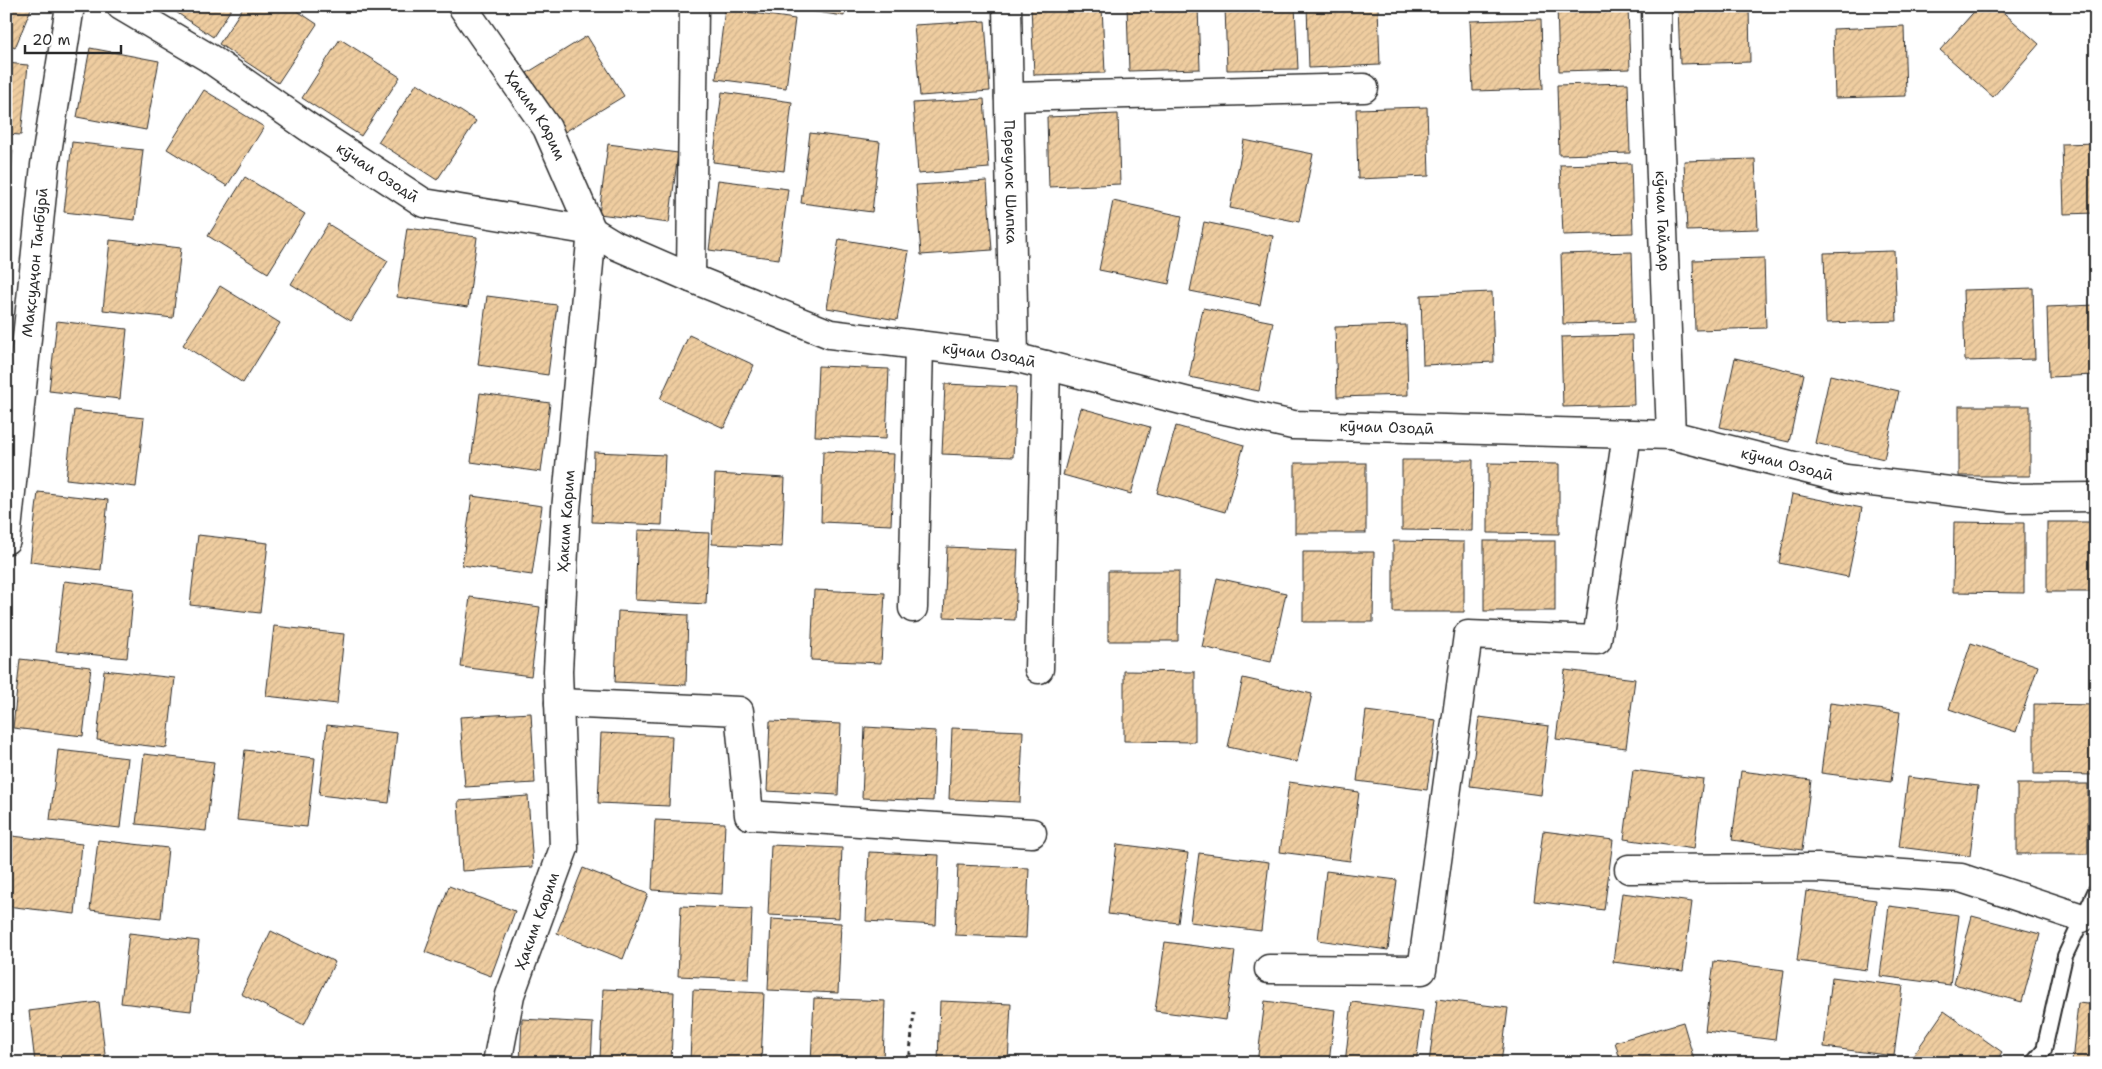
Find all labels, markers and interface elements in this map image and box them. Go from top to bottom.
scale bar [25,22,121,54]
text: 20 m [32,30,71,50]
street label: Ҳаким Карим [500,67,570,164]
street label: Переулок Шипка [999,120,1022,245]
street label: кӯчаи Озодӣ [333,138,423,207]
street label: кӯчаи Гайдар [1651,170,1675,272]
street label: Мақсудҷон Танбӯрӣ [17,186,53,338]
street label: кӯчаи Озодӣ [941,338,1038,372]
street label: кӯчаи Озодӣ [1339,416,1434,439]
street label: кӯчаи Озодӣ [1739,443,1836,485]
street label: Ҳаким Карим [552,469,580,573]
street label: Ҳаким Карим [510,869,564,972]

